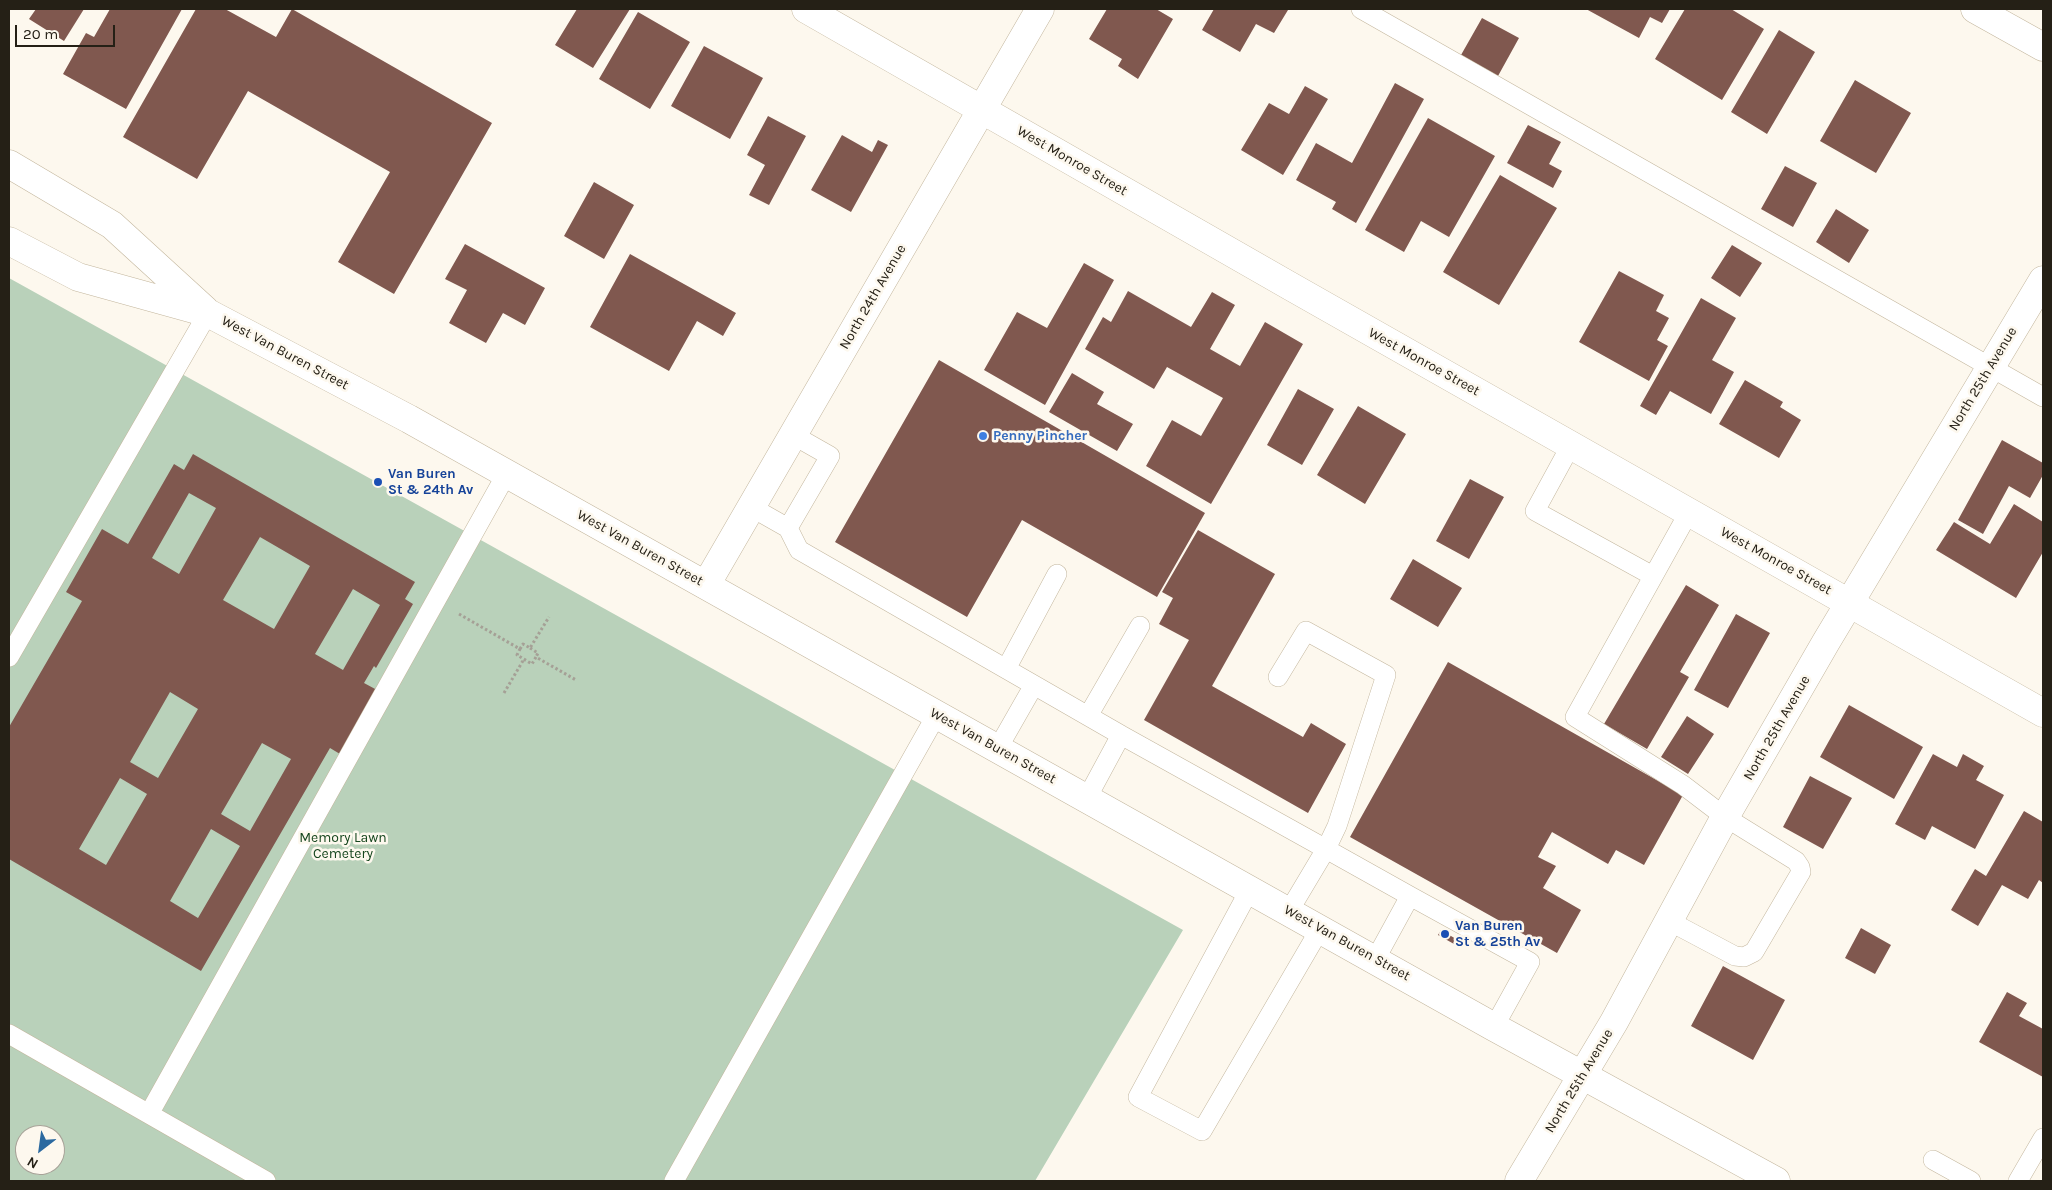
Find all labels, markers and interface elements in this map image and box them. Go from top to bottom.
scale bar [18,15,118,47]
text: 20 m [23,25,58,43]
street label: West Monroe Street [1014,123,1130,199]
street label: North 24th Avenue [836,242,910,352]
street label: West Van Buren Street [218,312,352,394]
street label: West Monroe Street [1365,324,1483,400]
street label: North 25th Avenue [1945,324,2021,434]
place label: Penny Pincher [993,428,1087,444]
marker: Penny Pincher [977,430,989,442]
place label: Van Buren St & 24th Av [388,466,473,498]
marker: Van Buren St & 24th Av [372,476,384,488]
street label: West Van Buren Street [574,506,706,590]
street label: West Monroe Street [1717,523,1835,599]
street label: North 25th Avenue [1740,673,1814,783]
street label: West Van Buren Street [927,704,1059,788]
park label: Memory Lawn Cemetery [299,830,387,862]
street label: West Van Buren Street [1281,901,1413,985]
place label: Van Buren St & 25th Av [1455,918,1540,950]
marker: Van Buren St & 25th Av [1439,928,1451,940]
street label: North 25th Avenue [1541,1026,1617,1136]
north arrow [15,1125,65,1175]
text: N [24,1153,41,1172]

